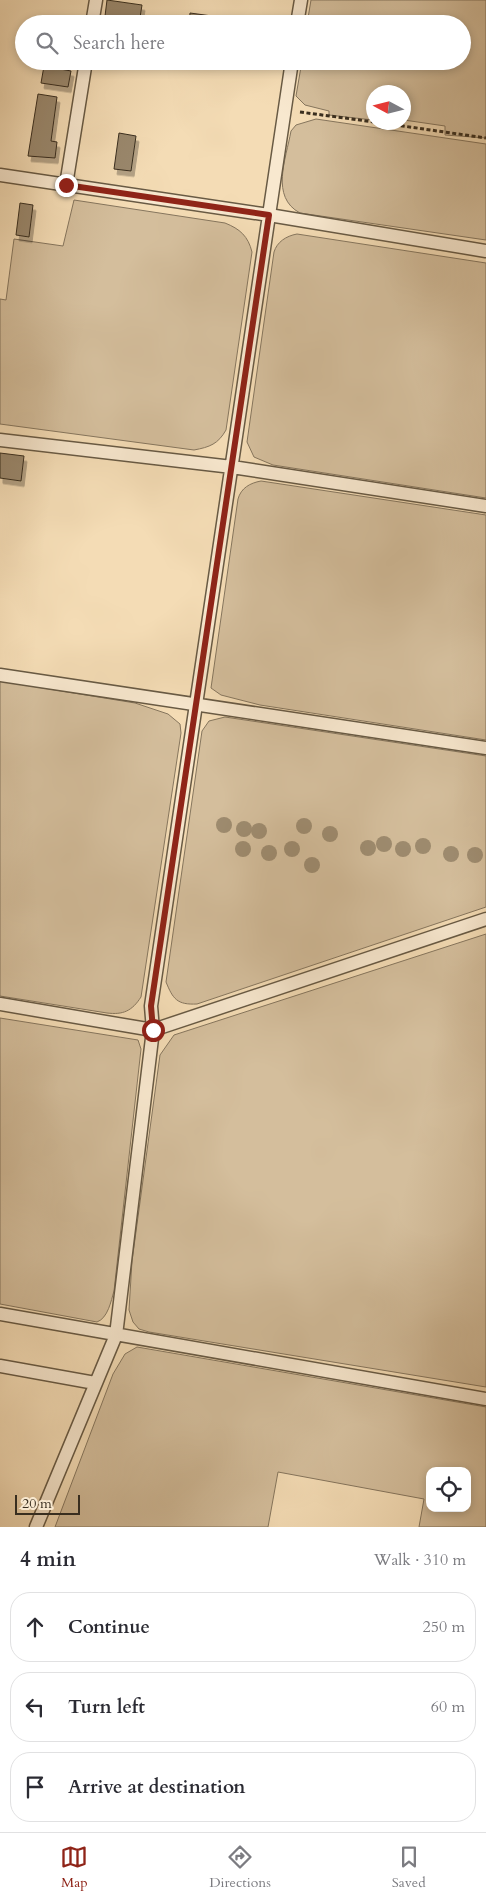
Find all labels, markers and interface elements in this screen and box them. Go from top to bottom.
search box [15,15,471,70]
icon: search [33,29,61,57]
text: Search here [73,30,165,56]
north arrow [366,85,411,130]
route end [55,174,78,197]
route start [142,1019,165,1042]
map controls [426,1467,471,1512]
button: locate [426,1467,471,1512]
scale bar [15,1492,80,1515]
text: 20 m [22,1494,52,1513]
text: 4 min [20,1545,76,1574]
text: Walk · 310 m [374,1549,466,1571]
icon: ahead [21,1613,49,1641]
text: Continue [68,1614,150,1640]
text: 250 m [423,1616,465,1638]
icon: left [21,1693,49,1721]
text: Turn left [68,1694,145,1720]
text: 60 m [431,1696,465,1718]
icon: arrive [21,1773,49,1801]
text: Arrive at destination [68,1774,245,1800]
tab: Map [60,1843,88,1892]
tab: Directions [209,1843,271,1892]
tab: Saved [392,1843,426,1892]

